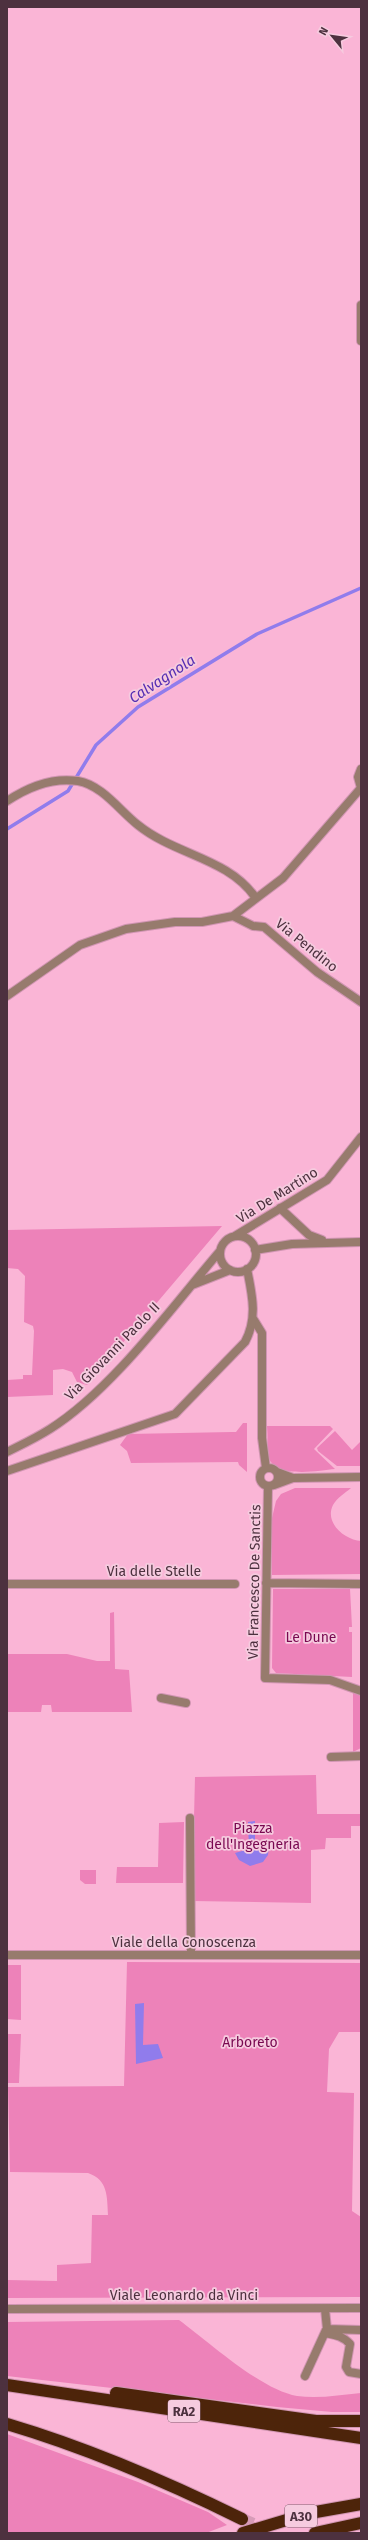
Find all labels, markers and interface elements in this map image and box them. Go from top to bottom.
north arrow [312,16,352,56]
text: N [316,25,331,38]
water label: Calvagnola [125,651,199,707]
street label: Via Pendino [272,915,341,976]
street label: Via De Martino [233,1164,321,1227]
street label: Via Giovanni Paolo II [61,1299,164,1404]
street label: Via Francesco De Sanctis [245,1504,264,1660]
street label: Via delle Stelle [107,1563,201,1580]
park label: Le Dune [286,1629,336,1646]
park label: Piazza dell'Ingegneria [206,1820,300,1853]
street label: Viale della Conoscenza [112,1934,256,1951]
park label: Arboreto [222,2034,278,2051]
street label: Viale Leonardo da Vinci [110,2287,258,2304]
road number: RA2 [168,2400,200,2422]
road number: A30 [285,2505,317,2527]

